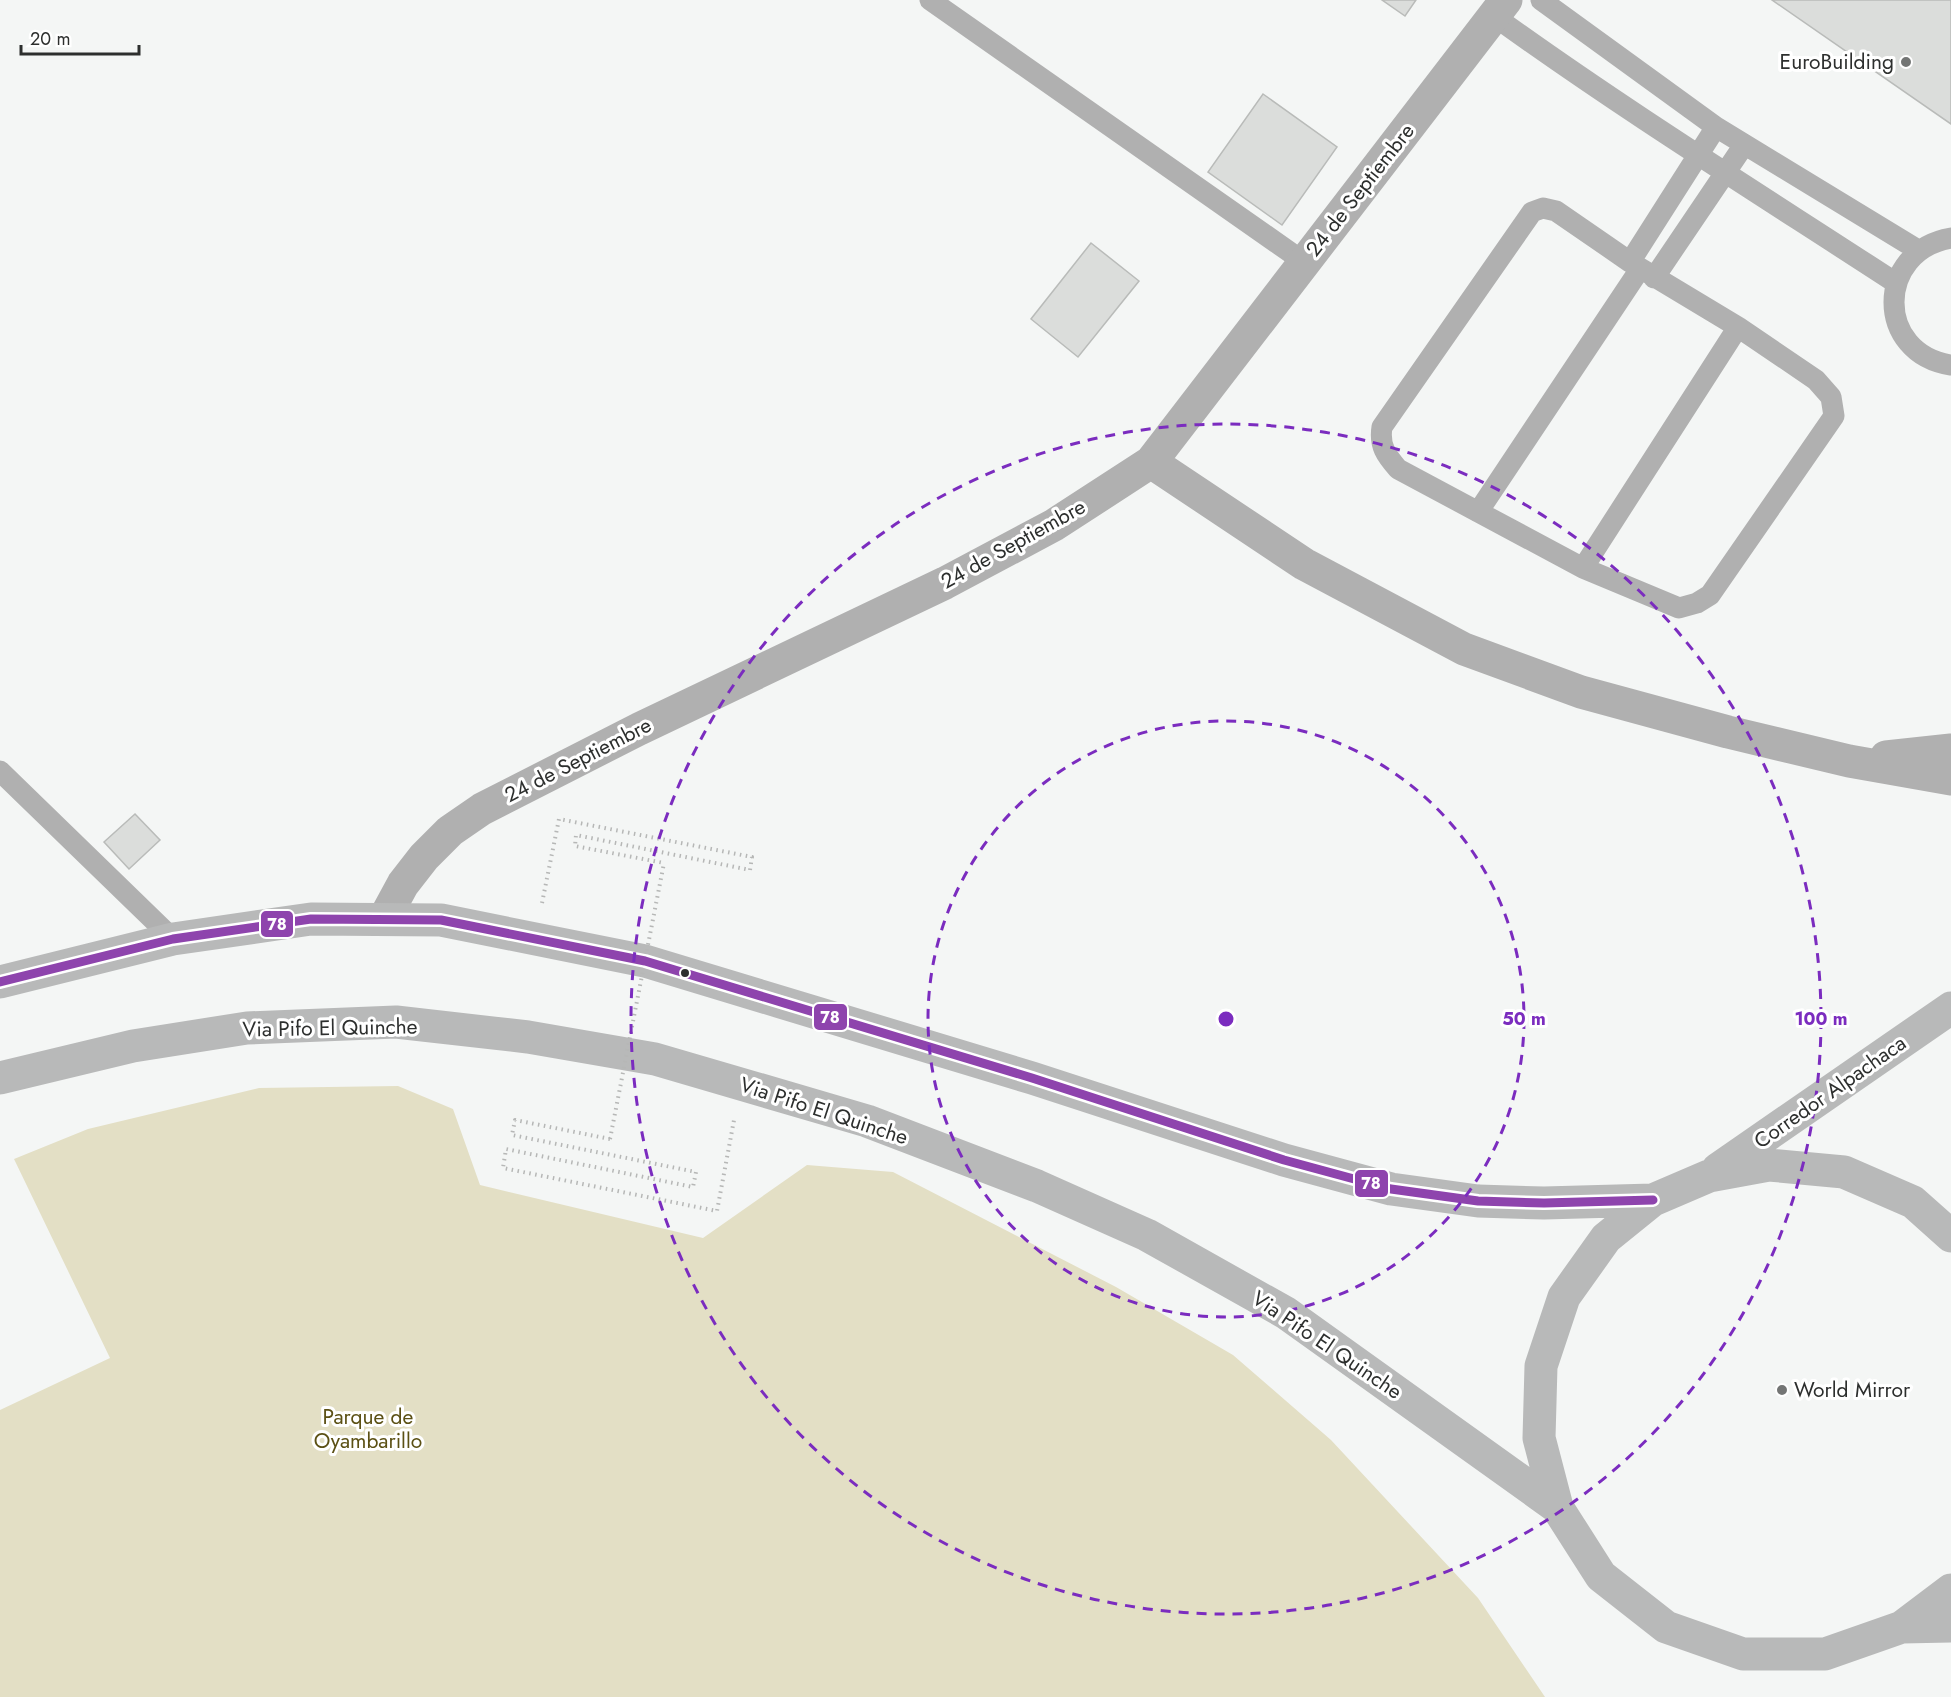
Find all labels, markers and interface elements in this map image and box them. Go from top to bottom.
scale bar [21,18,140,56]
text: 20 m [30,26,70,52]
place label: EuroBuilding [1780,47,1894,77]
marker: EuroBuilding [1899,55,1913,69]
street label: 24 de Septiembre [1299,117,1422,263]
street label: 24 de Septiembre [935,492,1091,596]
street label: 24 de Septiembre [499,710,657,810]
line badge: 78 [260,910,294,938]
text: 78 [267,913,287,936]
unlabelled marker [679,967,691,979]
line badge: 78 [813,1003,848,1031]
text: 78 [820,1006,840,1029]
text: 50 m [1502,1006,1546,1032]
text: 100 m [1794,1006,1848,1032]
centre of rings [1216,1009,1236,1029]
street label: Via Pifo El Quinche [242,1011,418,1045]
street label: Corredor Alpachaca [1748,1028,1912,1156]
street label: Via Pifo El Quinche [736,1070,912,1152]
line badge: 78 [1354,1169,1389,1198]
text: 78 [1361,1172,1381,1195]
street label: Via Pifo El Quinche [1246,1284,1408,1406]
place label: World Mirror [1794,1375,1911,1405]
marker: World Mirror [1775,1383,1789,1397]
park label: Parque de Oyambarillo [314,1402,422,1456]

